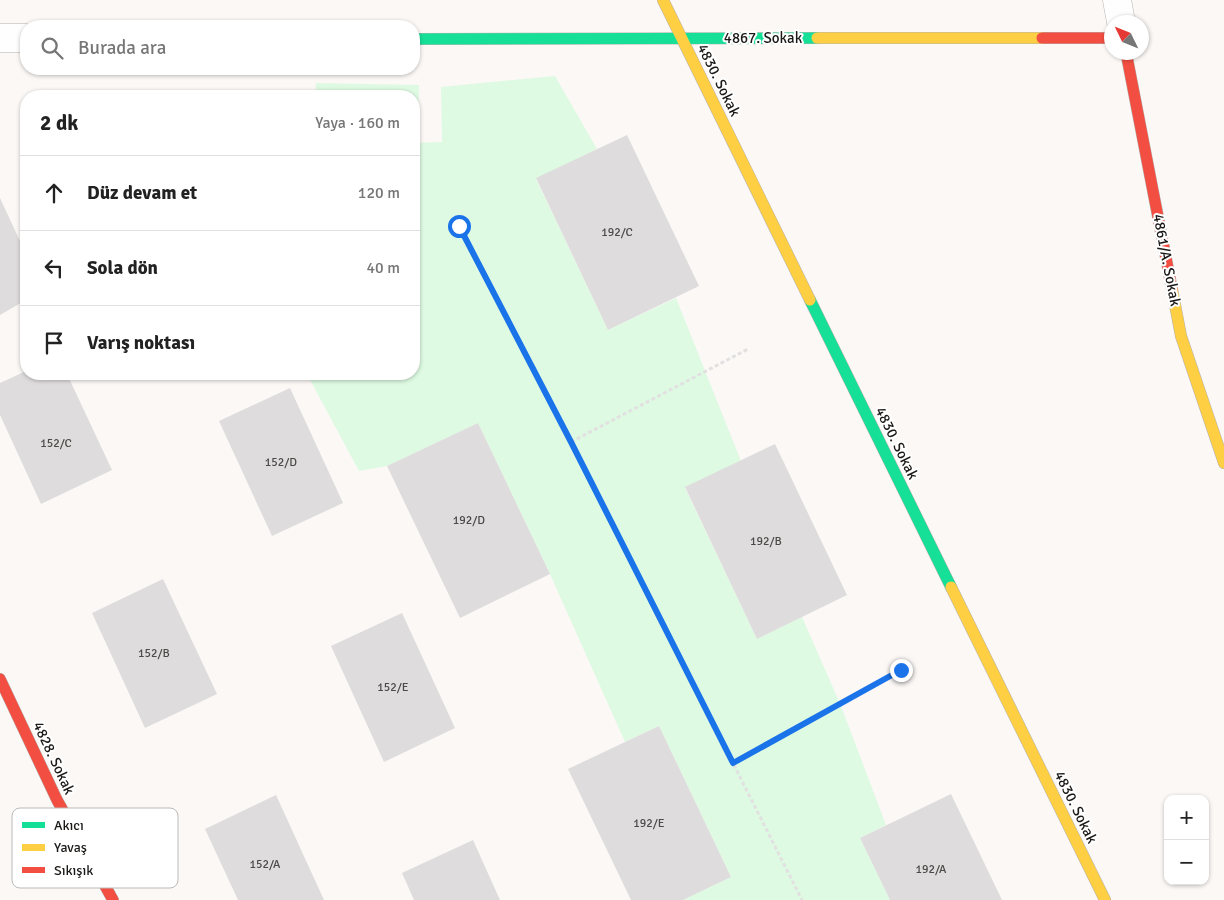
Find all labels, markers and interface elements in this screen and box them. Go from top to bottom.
north arrow [1104,15,1149,60]
search box [20,20,420,75]
street label: 4867. Sokak [724,29,803,47]
icon: search [38,34,66,62]
text: Burada ara [78,36,166,60]
street label: 4830. Sokak [694,41,744,120]
text: 2 dk [40,110,78,136]
text: Yaya · 160 m [315,113,400,133]
icon: ahead [40,179,68,207]
text: Düz devam et [87,181,197,205]
text: 120 m [358,183,400,203]
street label: 4861/A. Sokak [1149,212,1185,308]
route start [448,215,471,238]
house number: 192/C [601,225,633,240]
icon: left [40,254,68,282]
text: Sola dön [87,256,158,280]
text: 40 m [366,258,400,278]
icon: arrive [40,329,68,357]
text: Varış noktası [87,331,195,355]
street label: 4830. Sokak [872,404,922,483]
house number: 152/C [40,436,72,451]
house number: 152/D [265,455,297,470]
house number: 192/D [453,513,485,528]
house number: 192/B [750,534,782,549]
house number: 152/B [138,646,170,661]
route end [890,659,913,682]
house number: 152/E [377,680,409,695]
street label: 4828. Sokak [29,719,79,798]
street label: 4830. Sokak [1051,768,1101,847]
map controls [1164,795,1209,885]
button: + [1164,795,1209,840]
legend [12,808,178,888]
house number: 192/E [633,816,665,831]
text: Akıcı [54,817,84,834]
text: Yavaş [54,839,87,856]
button: − [1164,840,1209,885]
house number: 152/A [250,857,281,872]
text: Sıkışık [54,862,93,879]
house number: 192/A [916,862,947,877]

